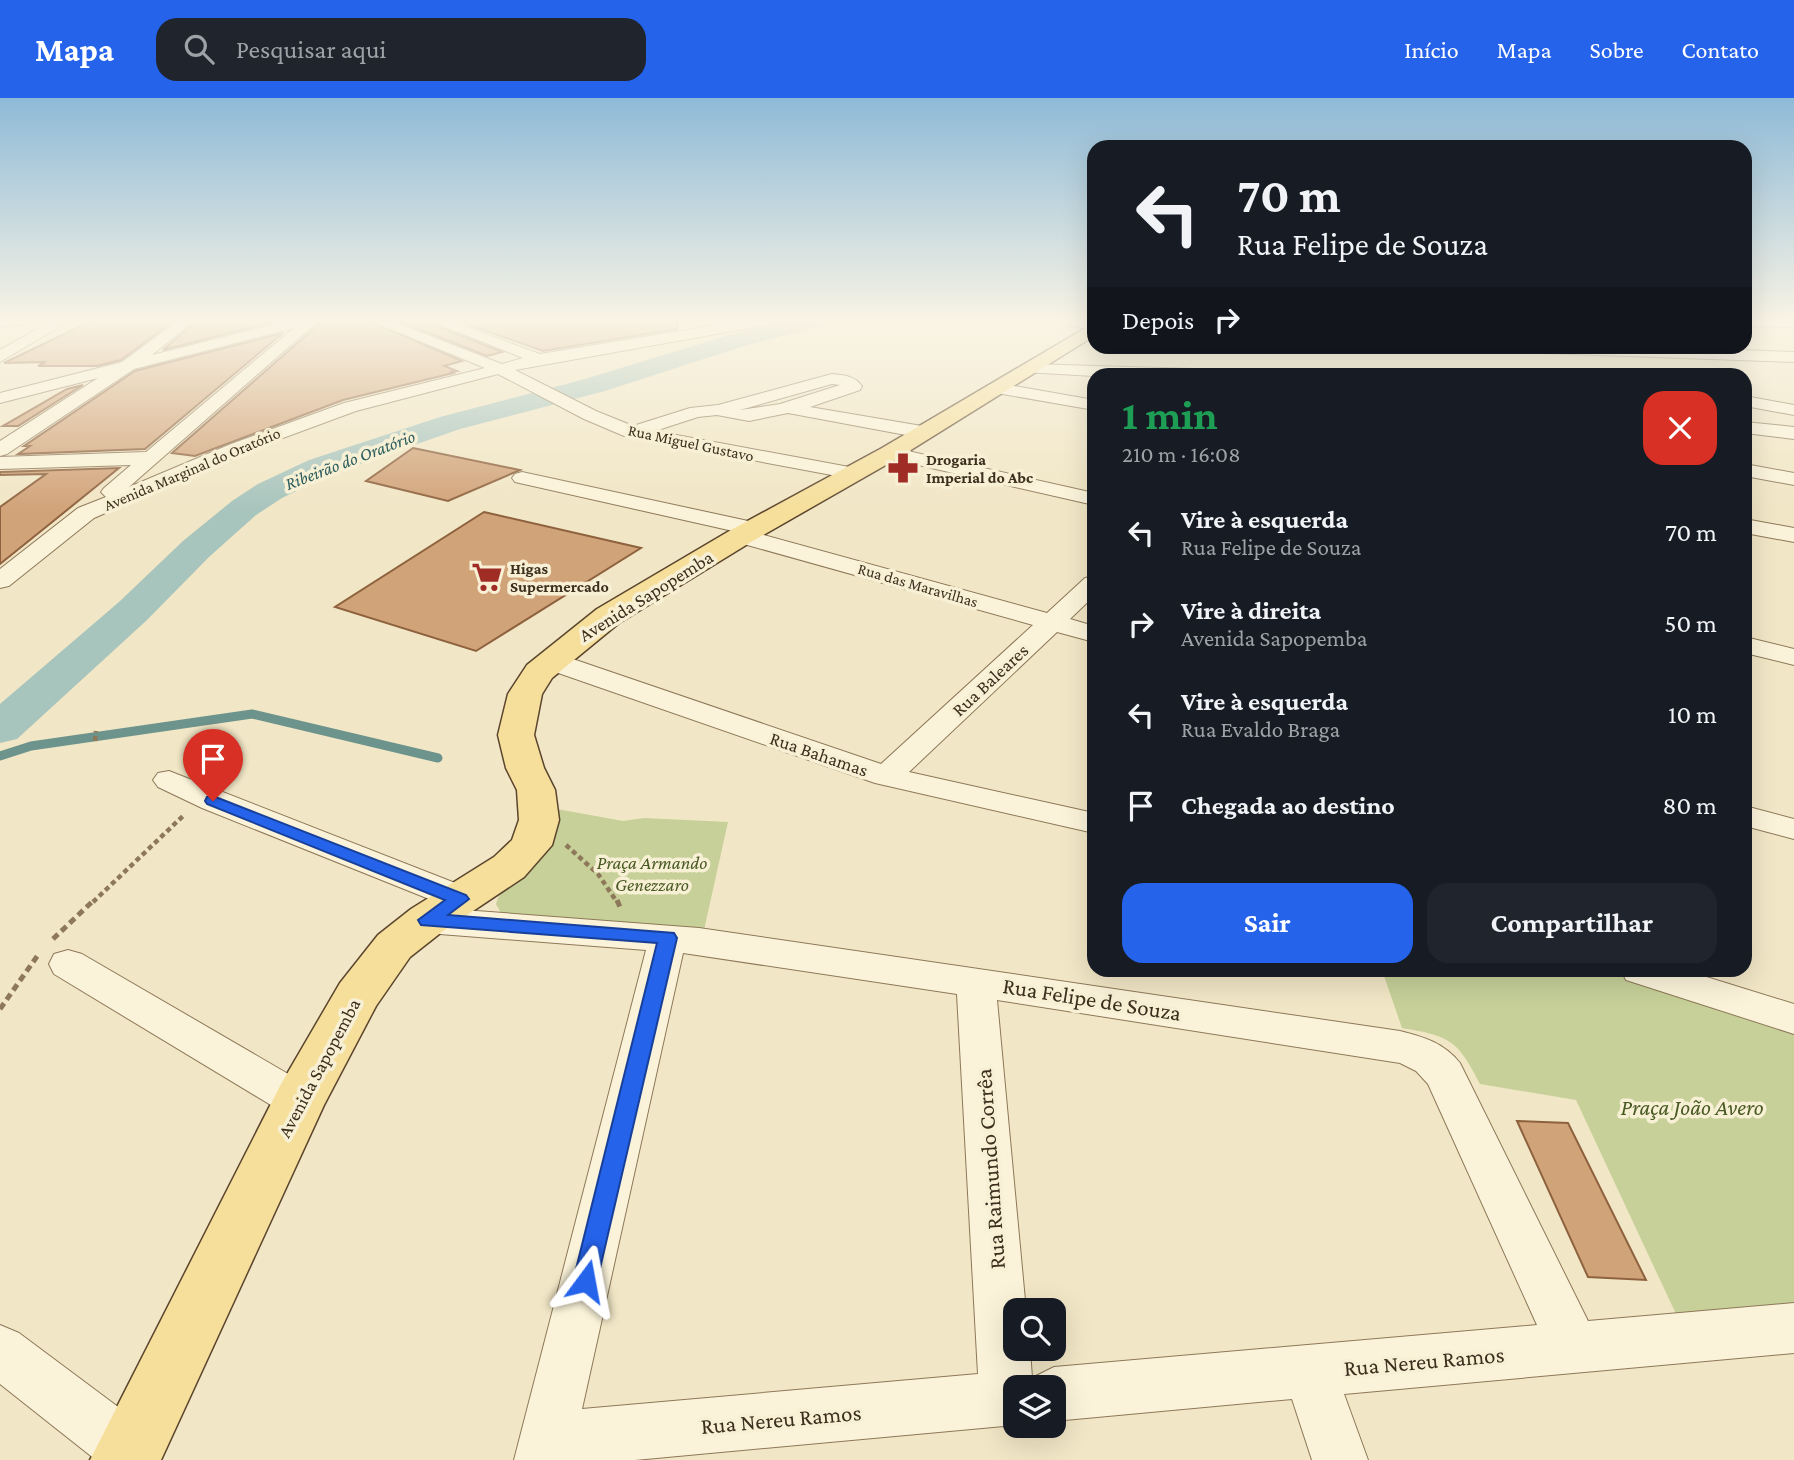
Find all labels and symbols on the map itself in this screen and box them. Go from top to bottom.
street label: Rua Miguel Gustavo [626,421,755,466]
street label: Avenida Marginal do Oratório [101,424,283,515]
water label: Ribeirão do Oratório [282,426,418,494]
pharmacy icon: Drogaria Imperial do Abc [886,451,920,485]
place label: Drogaria Imperial do Abc [926,451,1033,486]
street label: Avenida Sapopemba [575,546,717,646]
supermarket icon: Higas Supermercado [470,560,504,594]
place label: Higas Supermercado [510,560,609,595]
street label: Rua das Maravilhas [856,560,980,610]
street label: Rua Baleares [948,640,1032,720]
street label: Rua Bahamas [767,727,871,781]
pin [183,729,243,801]
park label: Praça Armando Genezzaro [597,852,707,895]
street label: Rua Felipe de Souza [1001,972,1183,1026]
street label: Avenida Sapopemba [274,995,365,1141]
street label: Rua Raimundo Corrêa [970,1067,1010,1270]
park label: Praça João Avero [1620,1094,1764,1120]
position arrow [549,1244,623,1318]
street label: Rua Nereu Ramos [1343,1341,1505,1381]
street label: Rua Nereu Ramos [700,1399,862,1439]

